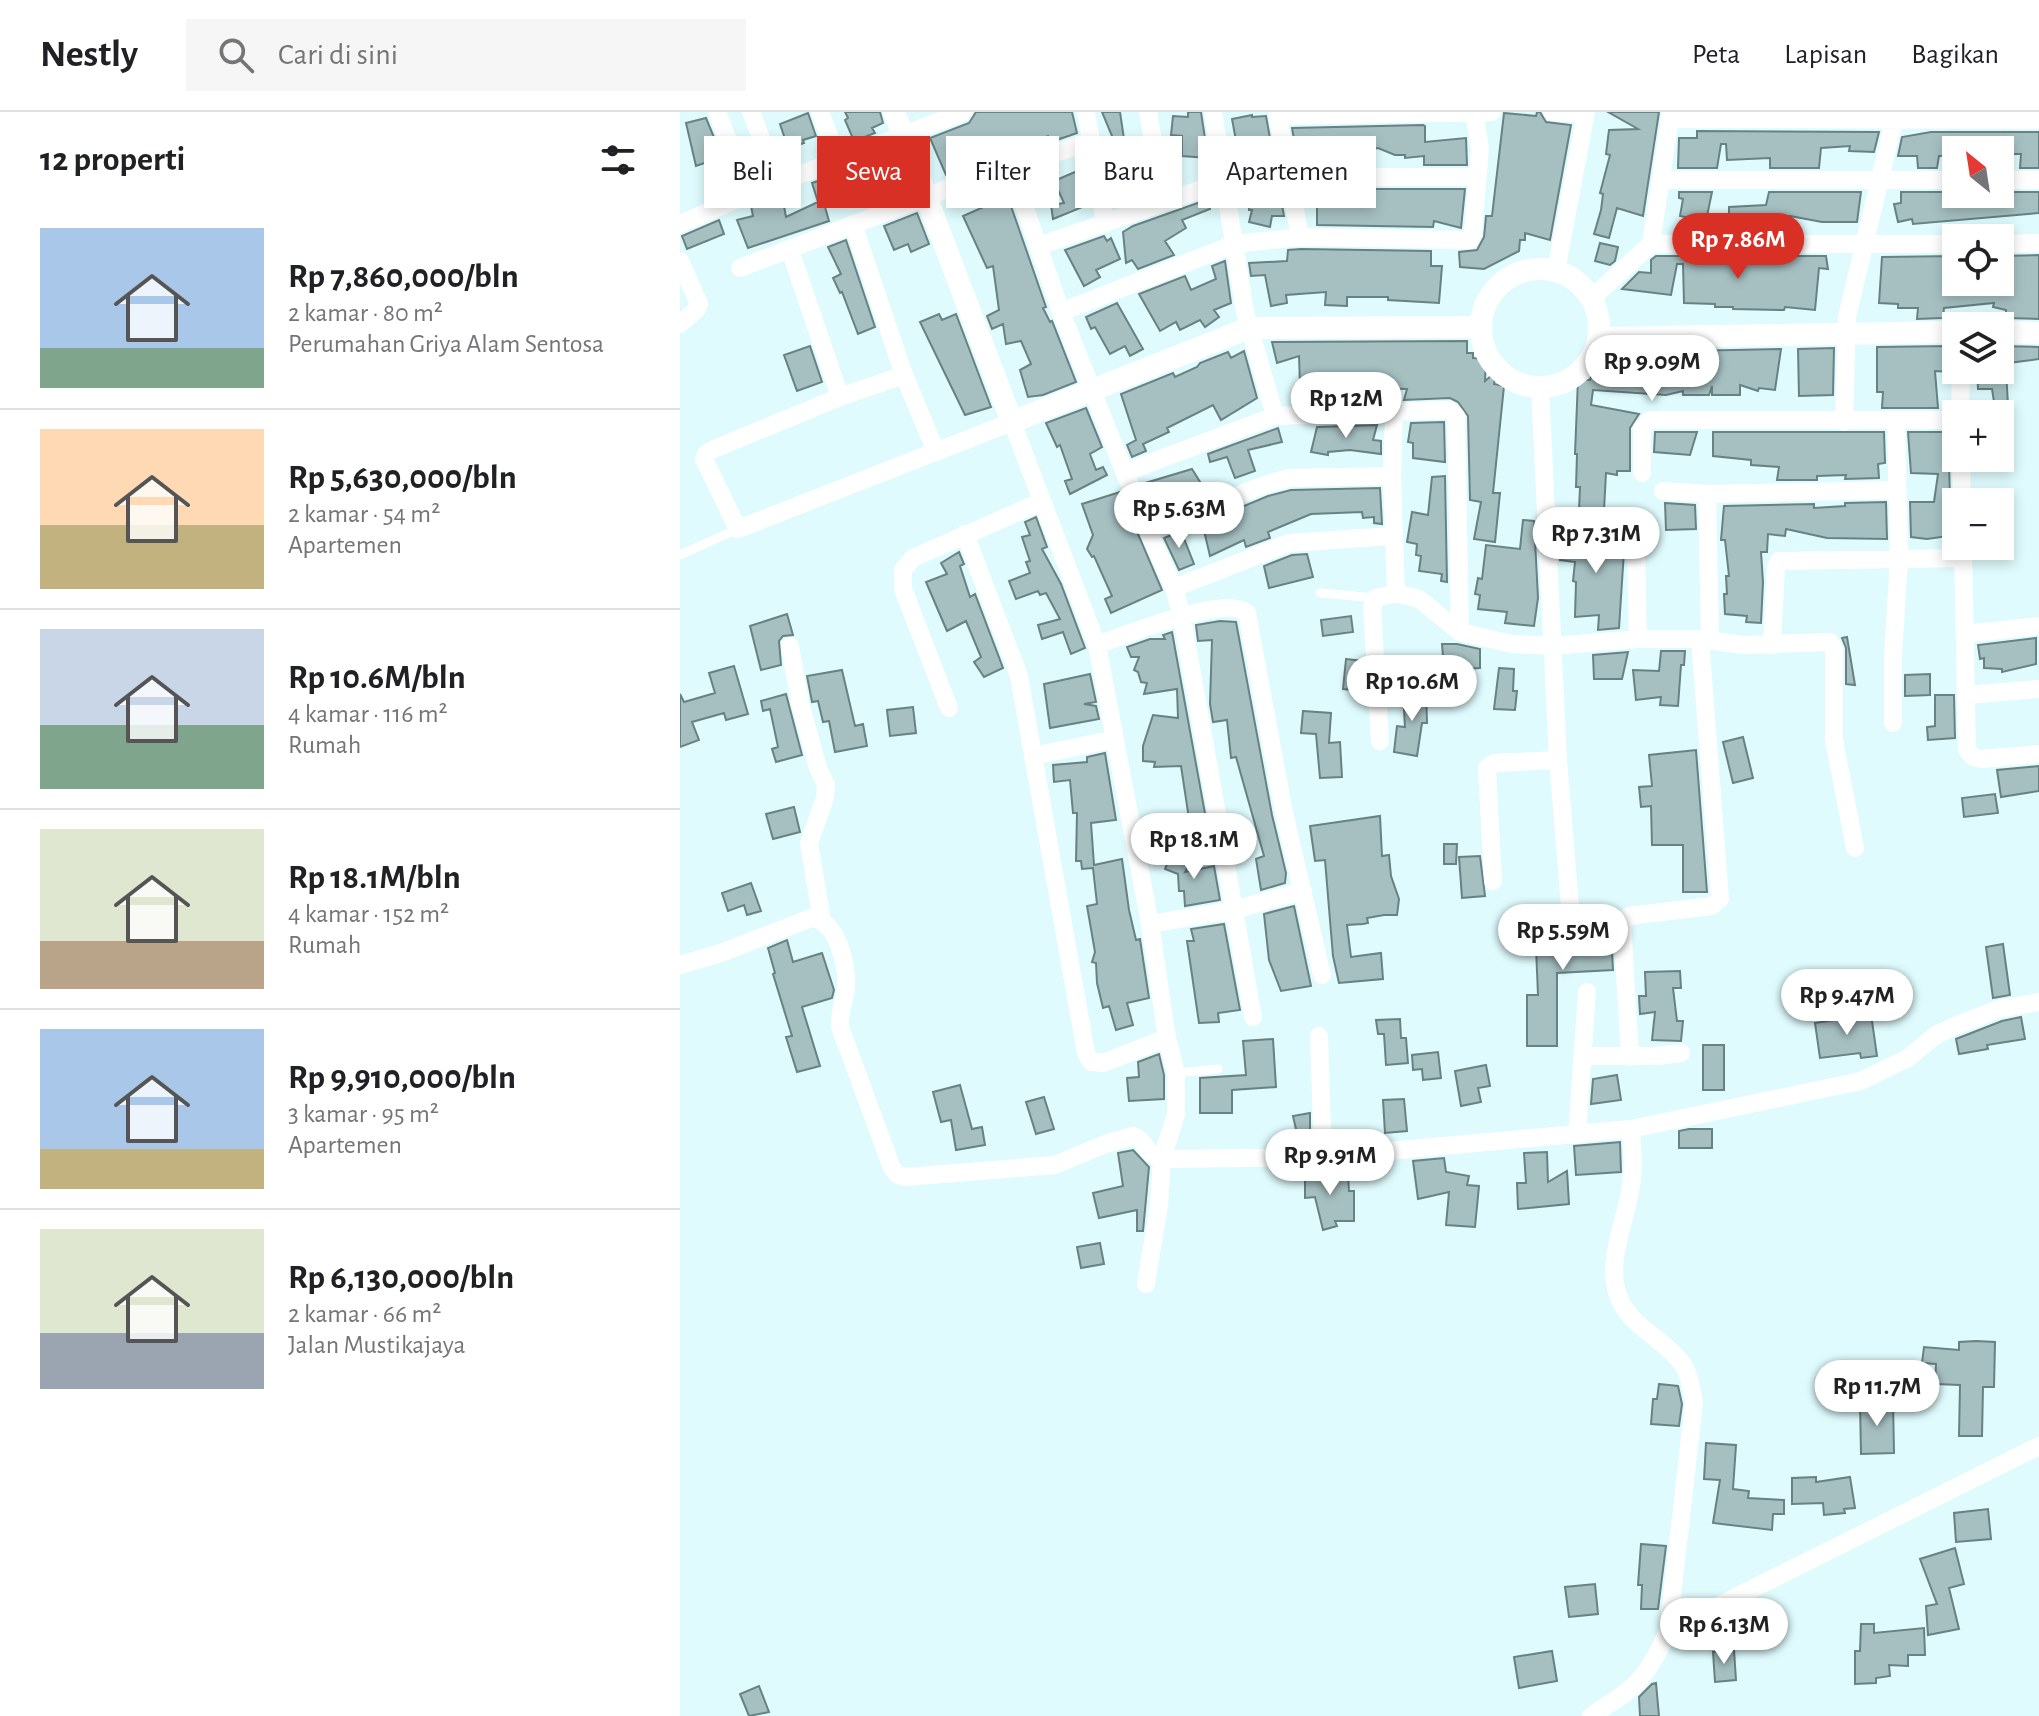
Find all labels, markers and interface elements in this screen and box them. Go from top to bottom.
search box [186,19,746,91]
icon: search [214,33,258,77]
text: Nestly [40,36,138,74]
text: Cari di sini [278,40,398,70]
text: Peta [1692,41,1740,69]
text: Lapisan [1784,41,1867,69]
text: Bagikan [1911,41,1999,69]
chip: Beli [704,136,801,208]
chip: Sewa [817,136,930,208]
chip: Filter [946,136,1059,208]
chip: Baru [1075,136,1182,208]
chip: Apartemen [1198,136,1376,208]
north arrow [1942,136,2014,208]
map controls [1942,136,2014,560]
icon: filters [596,138,640,182]
text: 12 properti [40,143,185,177]
pin: Rp 7.86M [1655,213,1821,281]
button: locate [1942,224,2014,296]
text: Rp 7.86M [1690,226,1786,252]
icon: home [104,260,200,356]
text: Rp 7,860,000/bln [288,260,519,294]
text: 2 kamar · 80 m² [288,300,443,326]
button: layers [1942,312,2014,384]
text: Perumahan Griya Alam Sentosa [288,331,604,357]
pin: Rp 9.09M [1569,335,1735,403]
text: Rp 9.09M [1603,348,1701,374]
pin: Rp 12M [1281,372,1411,440]
text: Rp 12M [1309,385,1383,411]
button: + [1942,400,2014,472]
icon: home [104,461,200,557]
text: Rp 5,630,000/bln [288,461,517,495]
pin: Rp 5.63M [1096,482,1262,550]
button: − [1942,488,2014,560]
text: Rp 5.63M [1132,495,1226,521]
text: 2 kamar · 54 m² [288,501,440,527]
pin: Rp 7.31M [1513,507,1679,575]
text: Rp 7.31M [1551,520,1641,546]
text: Apartemen [288,532,402,558]
pin: Rp 10.6M [1329,655,1495,723]
icon: home [104,661,200,757]
text: Rp 10.6M/bln [288,661,466,695]
text: Rp 10.6M [1365,668,1459,694]
text: 4 kamar · 116 m² [288,701,448,727]
text: Rumah [288,732,361,758]
pin: Rp 18.1M [1111,813,1277,881]
text: Rp 18.1M [1149,826,1239,852]
icon: home [104,861,200,957]
text: Rp 18.1M/bln [288,861,461,895]
text: 4 kamar · 152 m² [288,901,449,927]
pin: Rp 5.59M [1480,904,1646,972]
text: Rp 5.59M [1516,917,1610,943]
text: Rumah [288,932,361,958]
pin: Rp 9.47M [1764,969,1930,1037]
text: Rp 9.47M [1799,982,1895,1008]
icon: home [104,1061,200,1157]
text: Rp 9,910,000/bln [288,1061,516,1095]
text: 3 kamar · 95 m² [288,1101,439,1127]
pin: Rp 9.91M [1247,1129,1413,1197]
text: Apartemen [288,1132,402,1158]
text: Rp 9.91M [1283,1142,1377,1168]
icon: home [104,1261,200,1357]
text: Rp 6,130,000/bln [288,1261,514,1295]
text: 2 kamar · 66 m² [288,1301,441,1327]
text: Jalan Mustikajaya [288,1332,466,1358]
pin: Rp 11.7M [1794,1360,1960,1428]
text: Rp 11.7M [1833,1373,1921,1399]
pin: Rp 6.13M [1641,1598,1807,1666]
text: Rp 6.13M [1678,1611,1770,1637]

